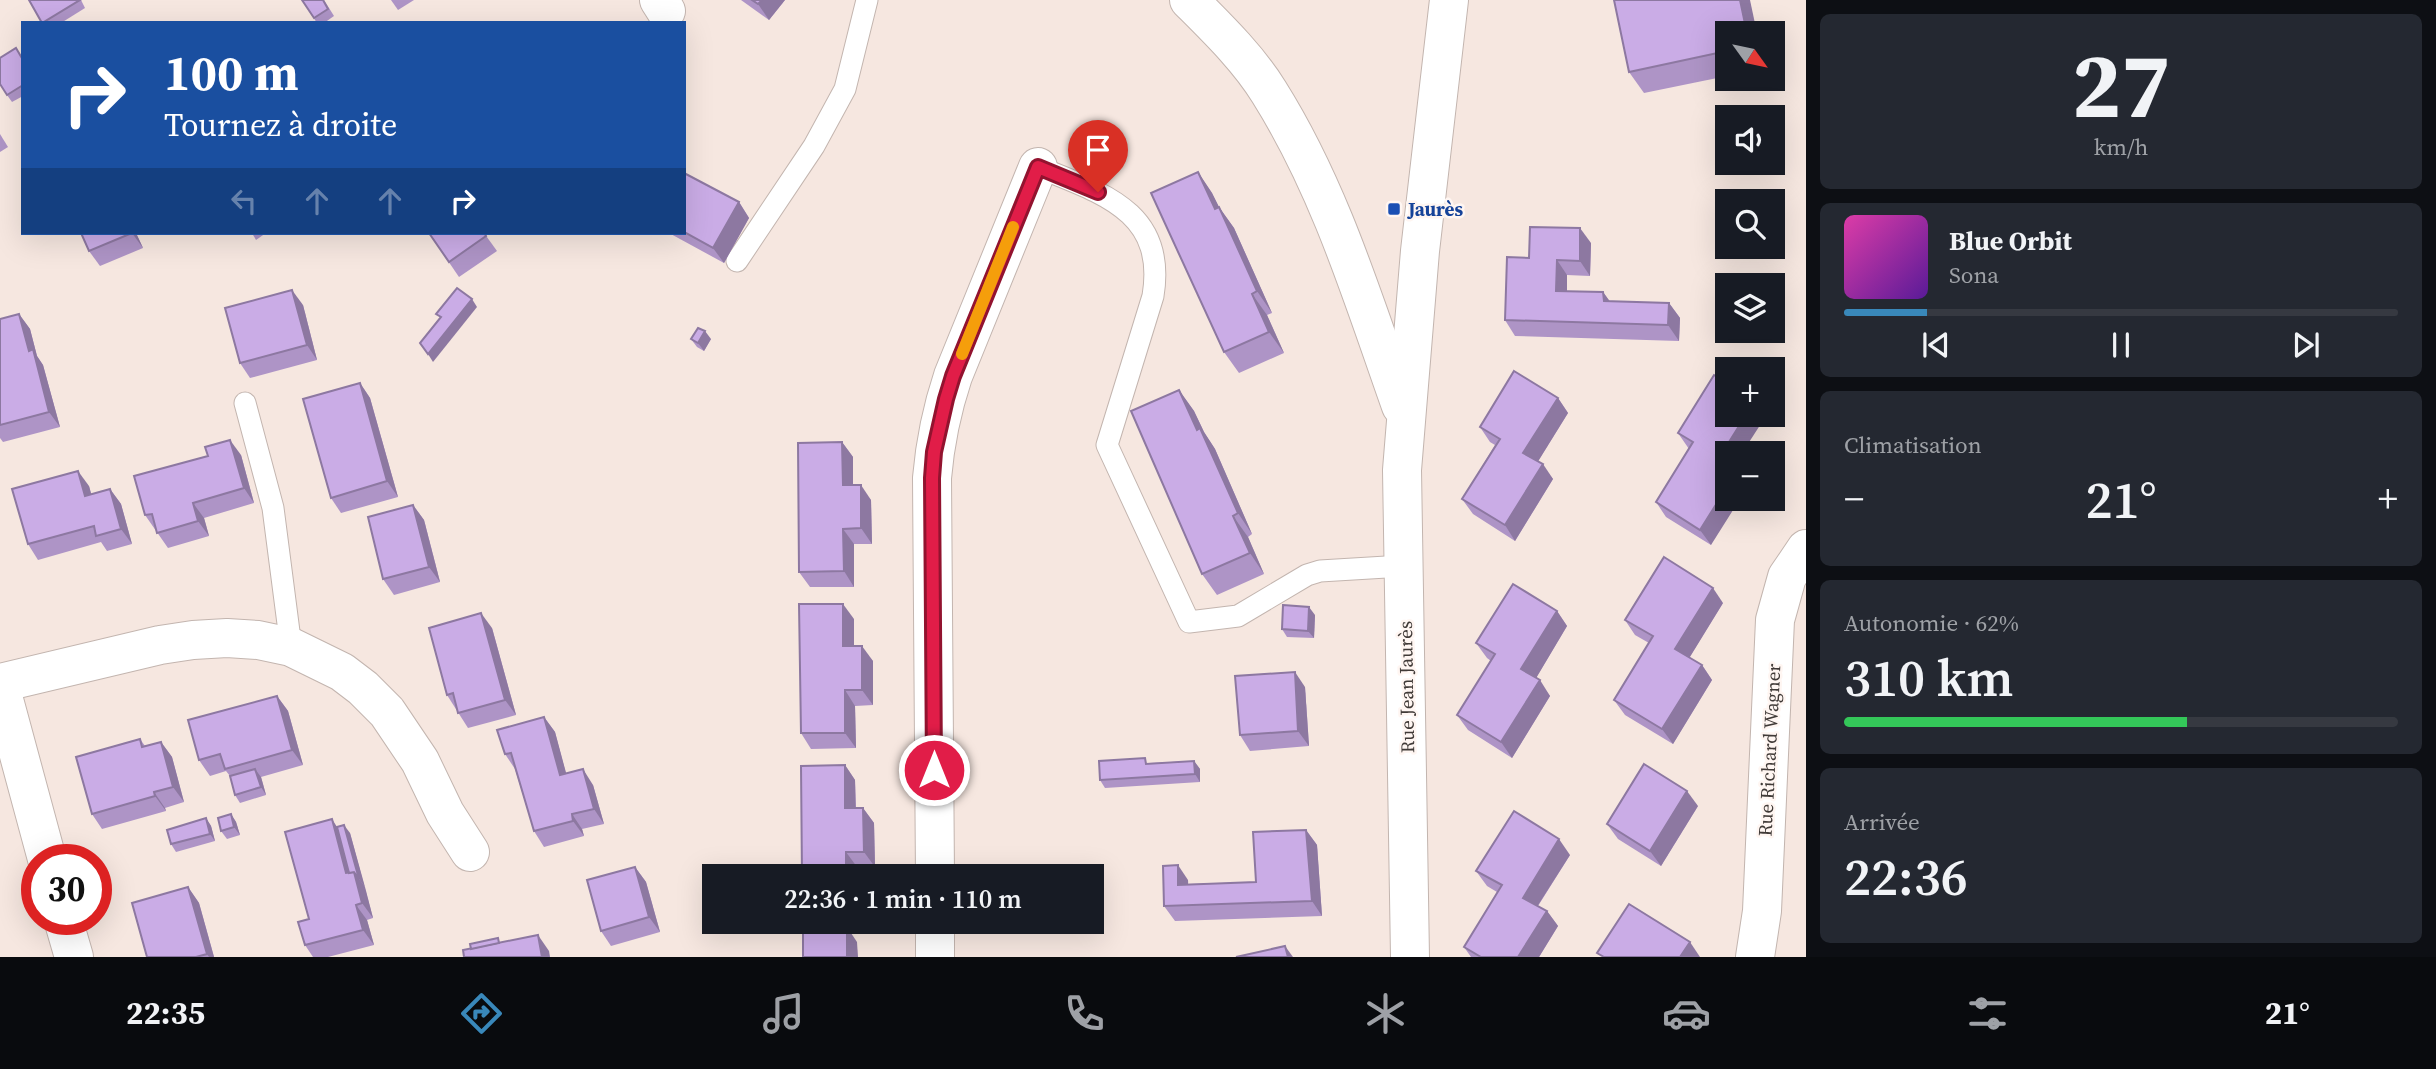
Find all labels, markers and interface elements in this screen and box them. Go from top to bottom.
north arrow [1715,21,1785,91]
map controls [1715,21,1785,511]
text: 27 [2072,23,2170,147]
text: 100 m [164,39,299,106]
icon: right [49,49,140,140]
text: Tournez à droite [164,103,397,147]
button: sound [1715,105,1785,175]
pin [1068,120,1128,192]
icon: arrive [1079,131,1117,169]
text: km/h [2094,131,2148,163]
icon: left [225,182,263,220]
icon: ahead [298,182,336,220]
icon: ahead [371,182,409,220]
icon: right [444,182,482,220]
button: search [1715,189,1785,259]
place label: Jaurès [1407,196,1464,222]
marker: Jaurès [1386,201,1402,217]
text: Blue Orbit [1949,223,2072,259]
text: Sona [1949,259,1999,291]
button: layers [1715,273,1785,343]
icon: previous [1917,326,1955,364]
icon: pause [2102,326,2140,364]
icon: next [2287,326,2325,364]
button: + [1715,357,1785,427]
text: Climatisation [1844,429,1982,461]
button: − [1715,441,1785,511]
text: 21° [2085,464,2157,535]
text: − [1844,473,1864,525]
text: + [2378,473,2398,525]
text: Autonomie · 62% [1844,607,2019,639]
street label: Rue Jean Jaurès [1392,621,1420,753]
text: 310 km [1844,642,2013,713]
street label: Rue Richard Wagner [1751,663,1787,837]
position arrow [897,733,971,807]
text: Arrivée [1844,806,1920,838]
text: 22:36 [1844,841,1968,912]
speed limit sign: 30 [21,844,112,935]
text: 22:36 · 1 min · 110 m [784,881,1022,917]
icon: directions [457,989,506,1038]
icon: music [759,989,808,1038]
icon: phone [1060,989,1109,1038]
icon: climate [1361,989,1410,1038]
icon: car [1662,989,1711,1038]
icon: filters [1963,989,2012,1038]
text: 22:35 [126,991,205,1035]
text: 21° [2265,991,2310,1035]

